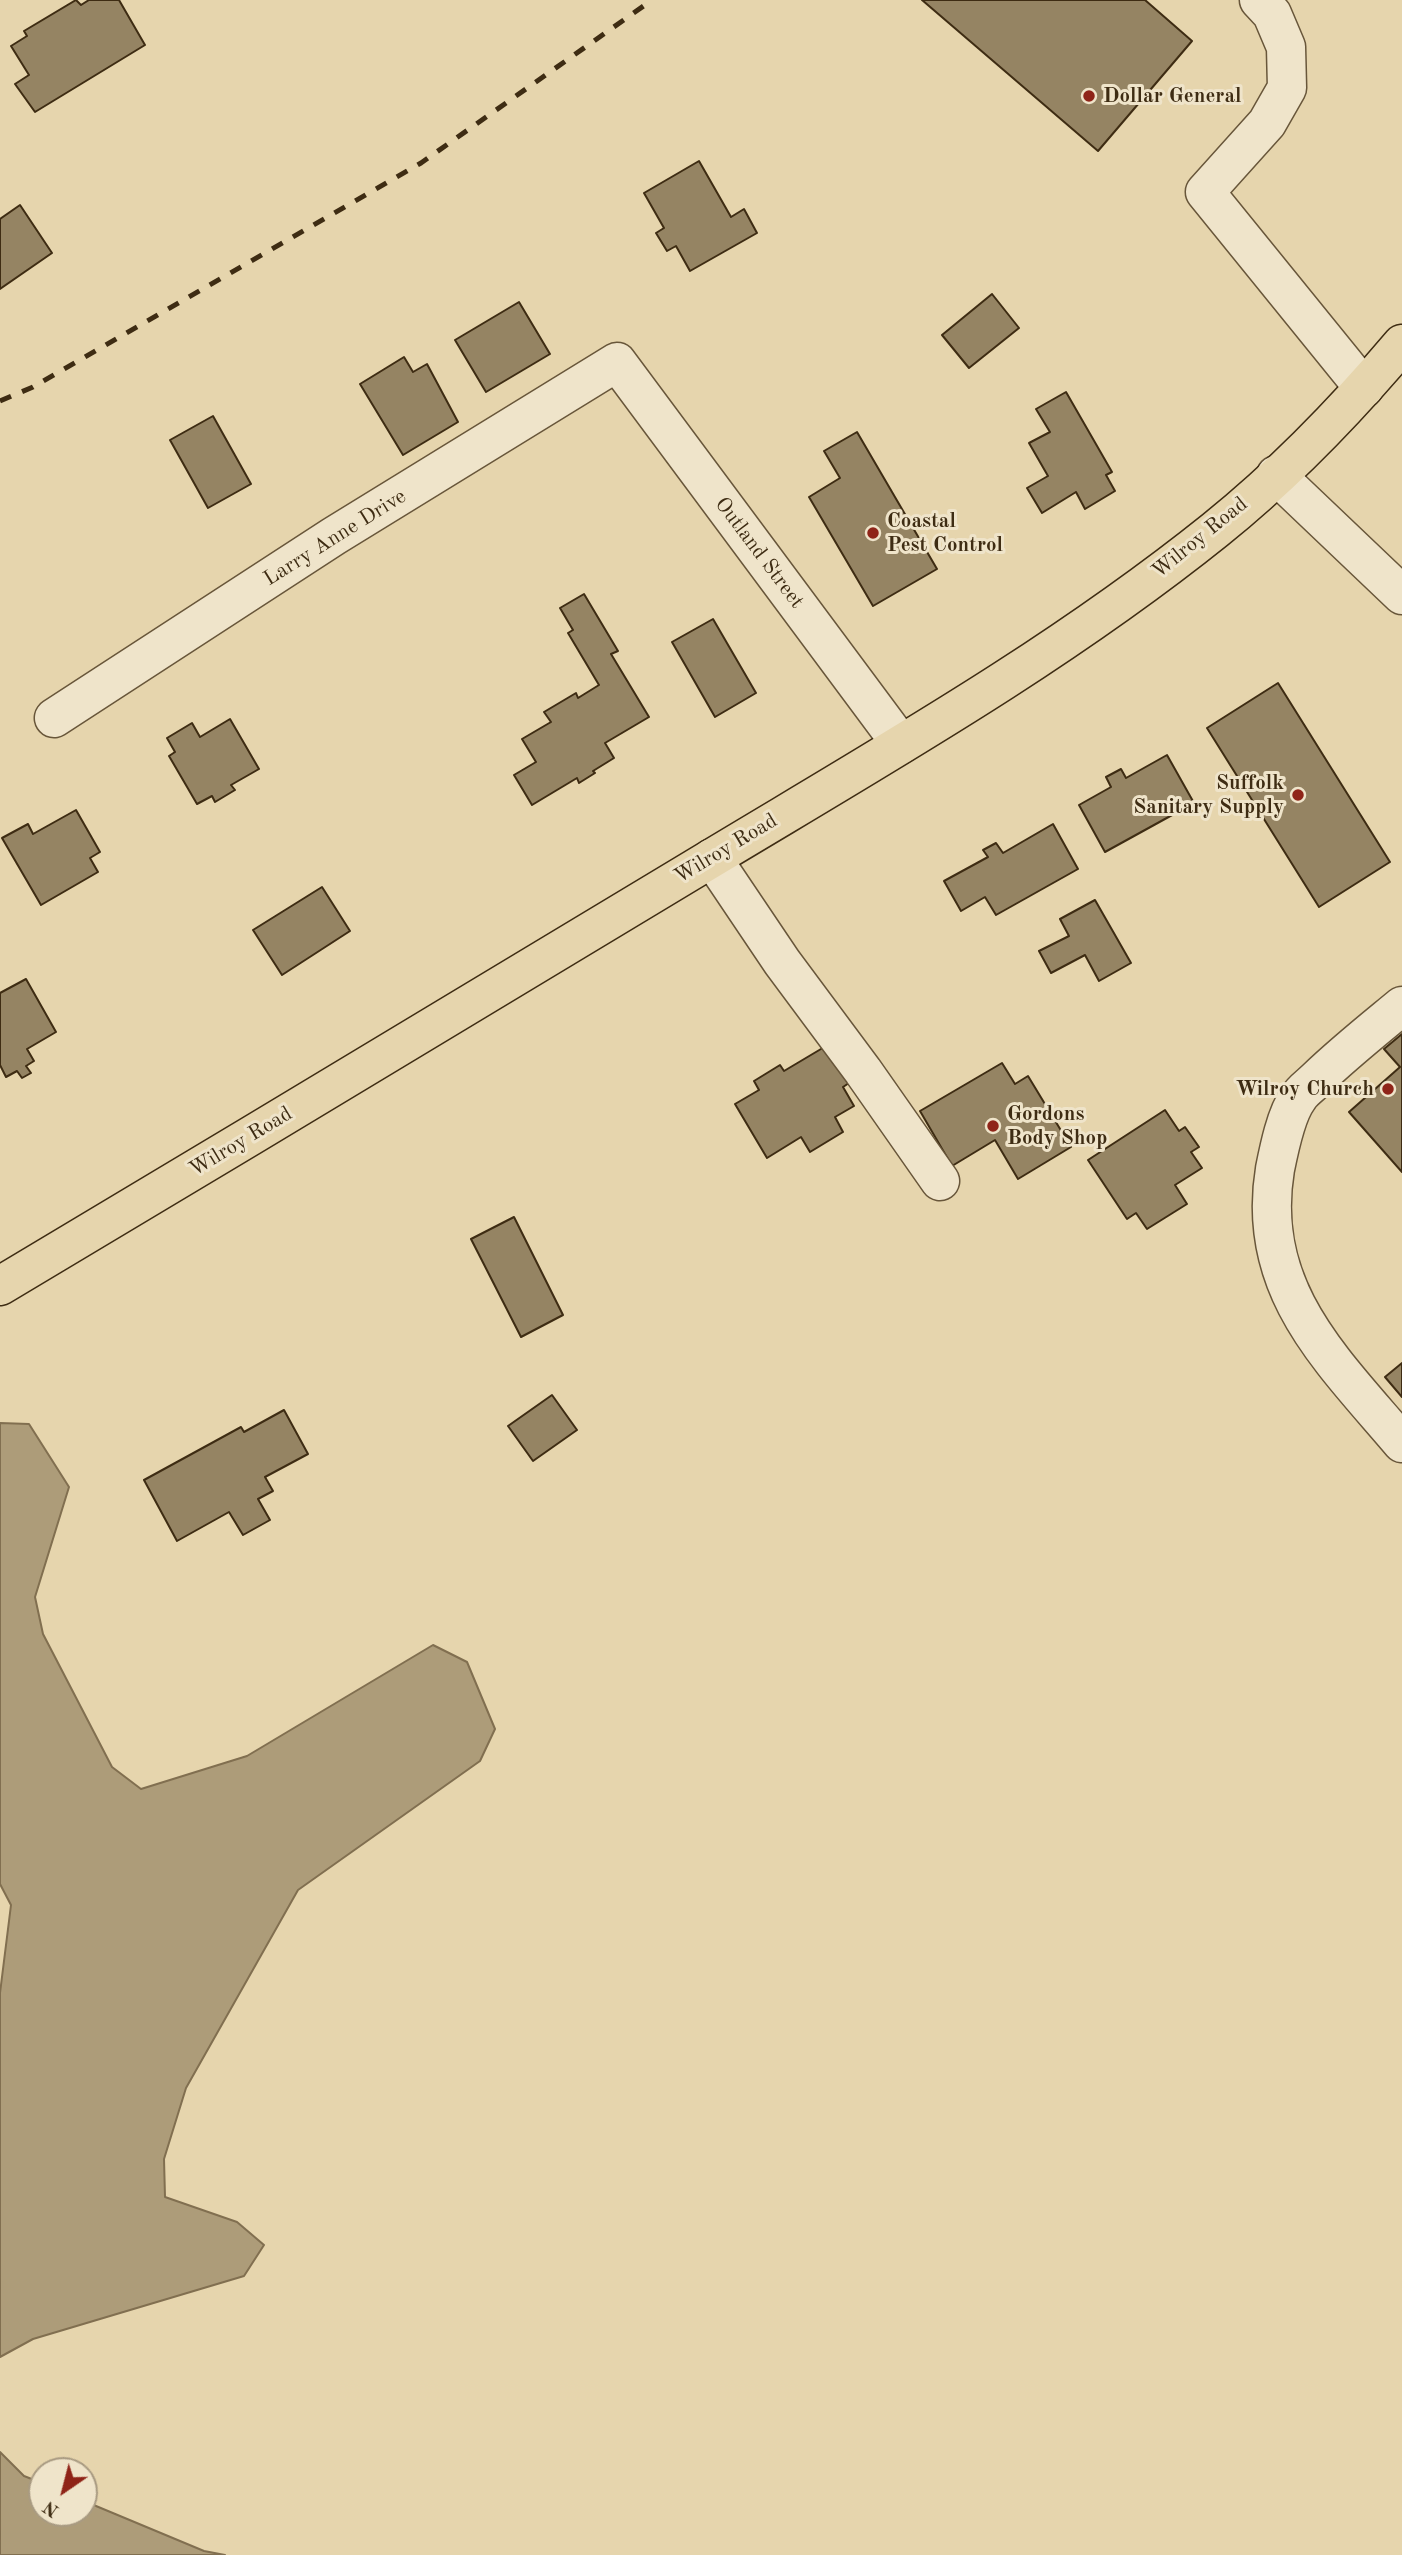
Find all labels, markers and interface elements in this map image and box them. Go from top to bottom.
place label: Dollar General [1103,83,1242,109]
marker: Dollar General [1081,88,1097,104]
street label: Larry Anne Drive [259,484,411,592]
street label: Outland Street [709,492,809,614]
street label: Wilroy Road [1147,492,1253,584]
place label: Coastal Pest Control [887,508,1003,558]
marker: Coastal Pest Control [865,525,881,541]
place label: Suffolk Sanitary Supply [1133,770,1284,820]
marker: Suffolk Sanitary Supply [1290,787,1306,803]
street label: Wilroy Road [670,808,782,890]
place label: Wilroy Church [1236,1076,1374,1102]
marker: Wilroy Church [1380,1081,1396,1097]
street label: Wilroy Road [185,1101,297,1183]
place label: Gordons Body Shop [1007,1101,1107,1151]
marker: Gordons Body Shop [985,1118,1001,1134]
north arrow [28,2457,98,2527]
text: N [40,2496,63,2520]

